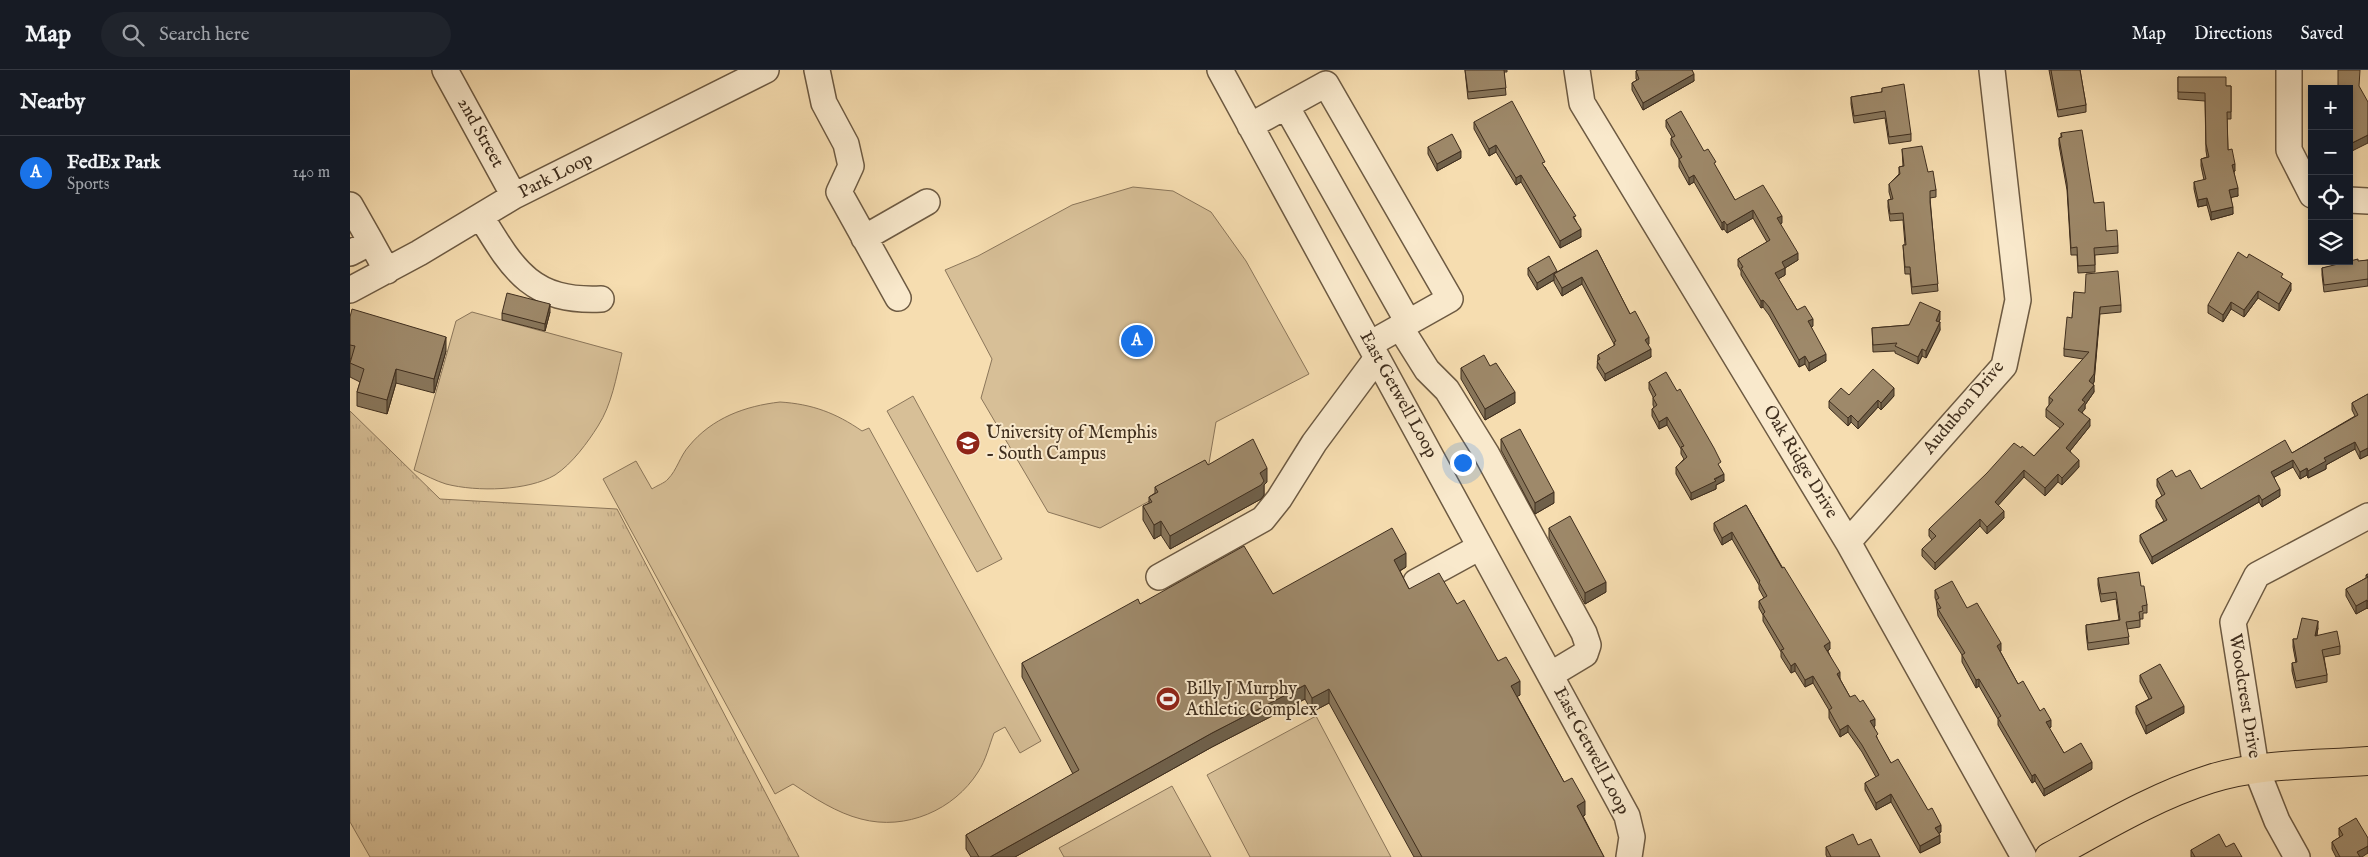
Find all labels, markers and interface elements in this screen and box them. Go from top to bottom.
search box [101,12,451,57]
text: Map [25,19,71,50]
icon: search [119,21,147,49]
text: Search here [159,23,250,47]
text: Map [2132,23,2166,46]
text: Directions [2194,23,2272,46]
text: Saved [2300,23,2343,46]
map controls [2308,85,2353,265]
button: + [2308,85,2353,130]
text: Nearby [20,89,85,116]
street label: 2nd Street [451,94,509,172]
button: − [2308,130,2353,175]
street label: Park Loop [515,147,597,204]
text: FedEx Park [67,151,160,175]
text: A [31,163,41,183]
text: 140 m [292,163,330,183]
text: Sports [67,175,109,195]
button: locate [2308,175,2353,220]
button: layers [2308,220,2353,265]
pin: A [1121,322,1153,360]
street label: East Getwell Loop [1354,328,1442,463]
street label: Audubon Drive [1918,357,2010,460]
street label: Oak Ridge Drive [1757,401,1843,523]
place label: University of Memphis - South Campus [986,422,1157,466]
school or university icon: University of Memphis - South Campus [955,430,981,456]
your location [1450,450,1476,476]
street label: Woodcrest Drive [2223,632,2265,760]
place label: Billy J Murphy Athletic Complex [1185,678,1318,722]
street label: East Getwell Loop [1548,683,1634,819]
sports icon: Billy J Murphy Athletic Complex [1155,686,1181,712]

